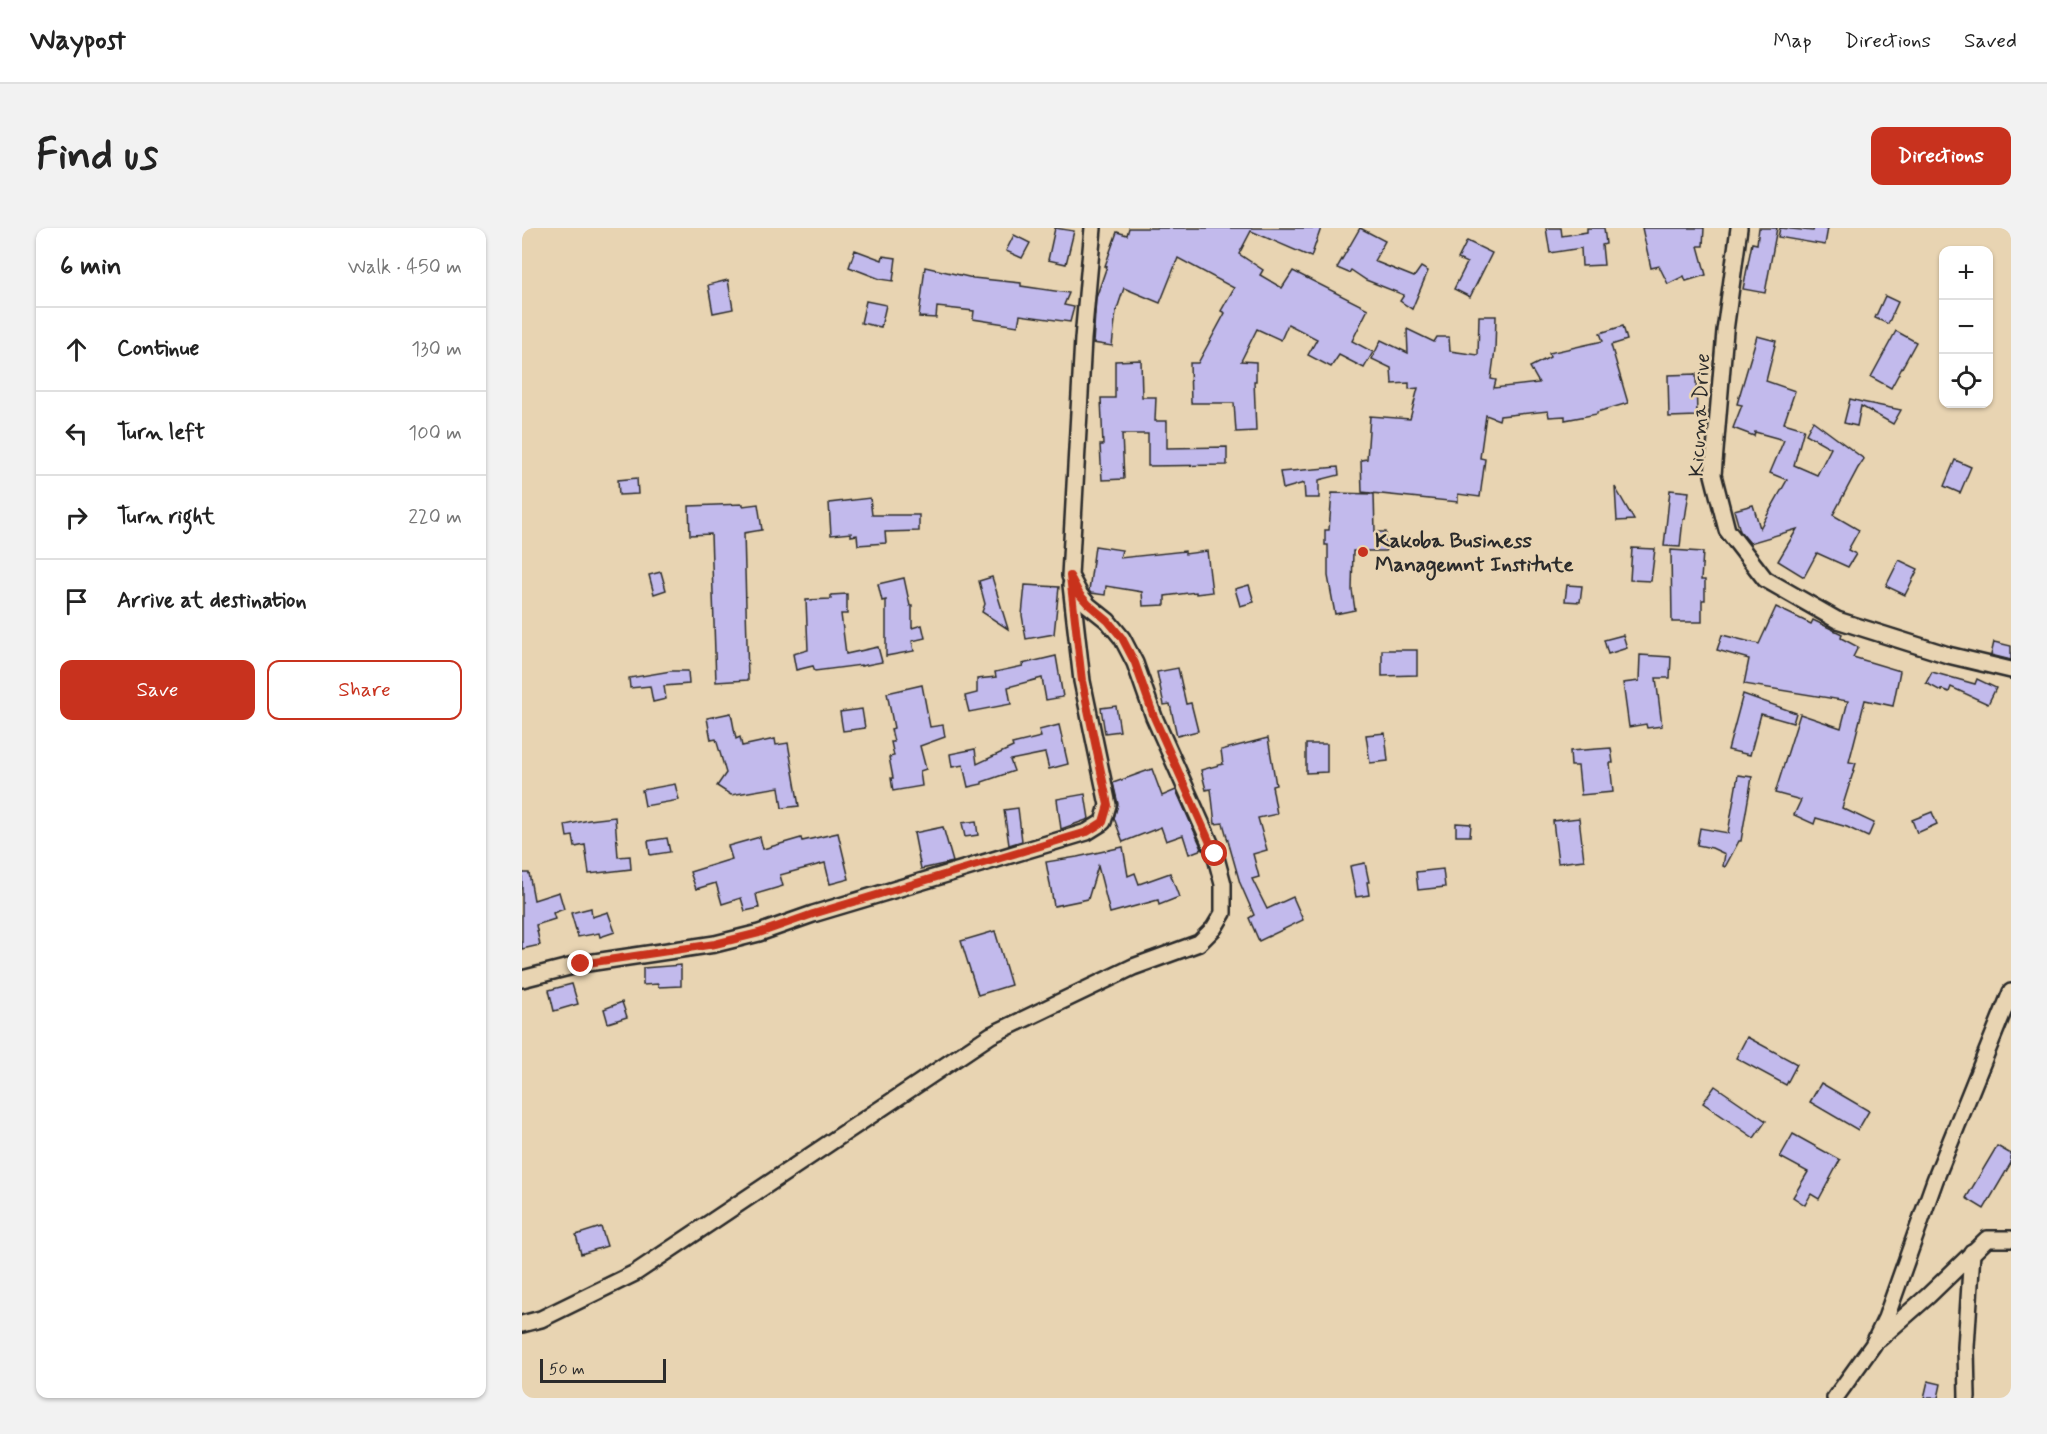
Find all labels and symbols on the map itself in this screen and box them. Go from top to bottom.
street label: Kicuma Drive [1683,352,1717,478]
place label: Kakoba Business Managemnt Institute [1375,527,1574,581]
marker: Kakoba Business Managemnt Institute [1356,545,1370,559]
route start [1201,840,1227,866]
route end [567,950,593,976]
scale bar [540,1356,666,1384]

